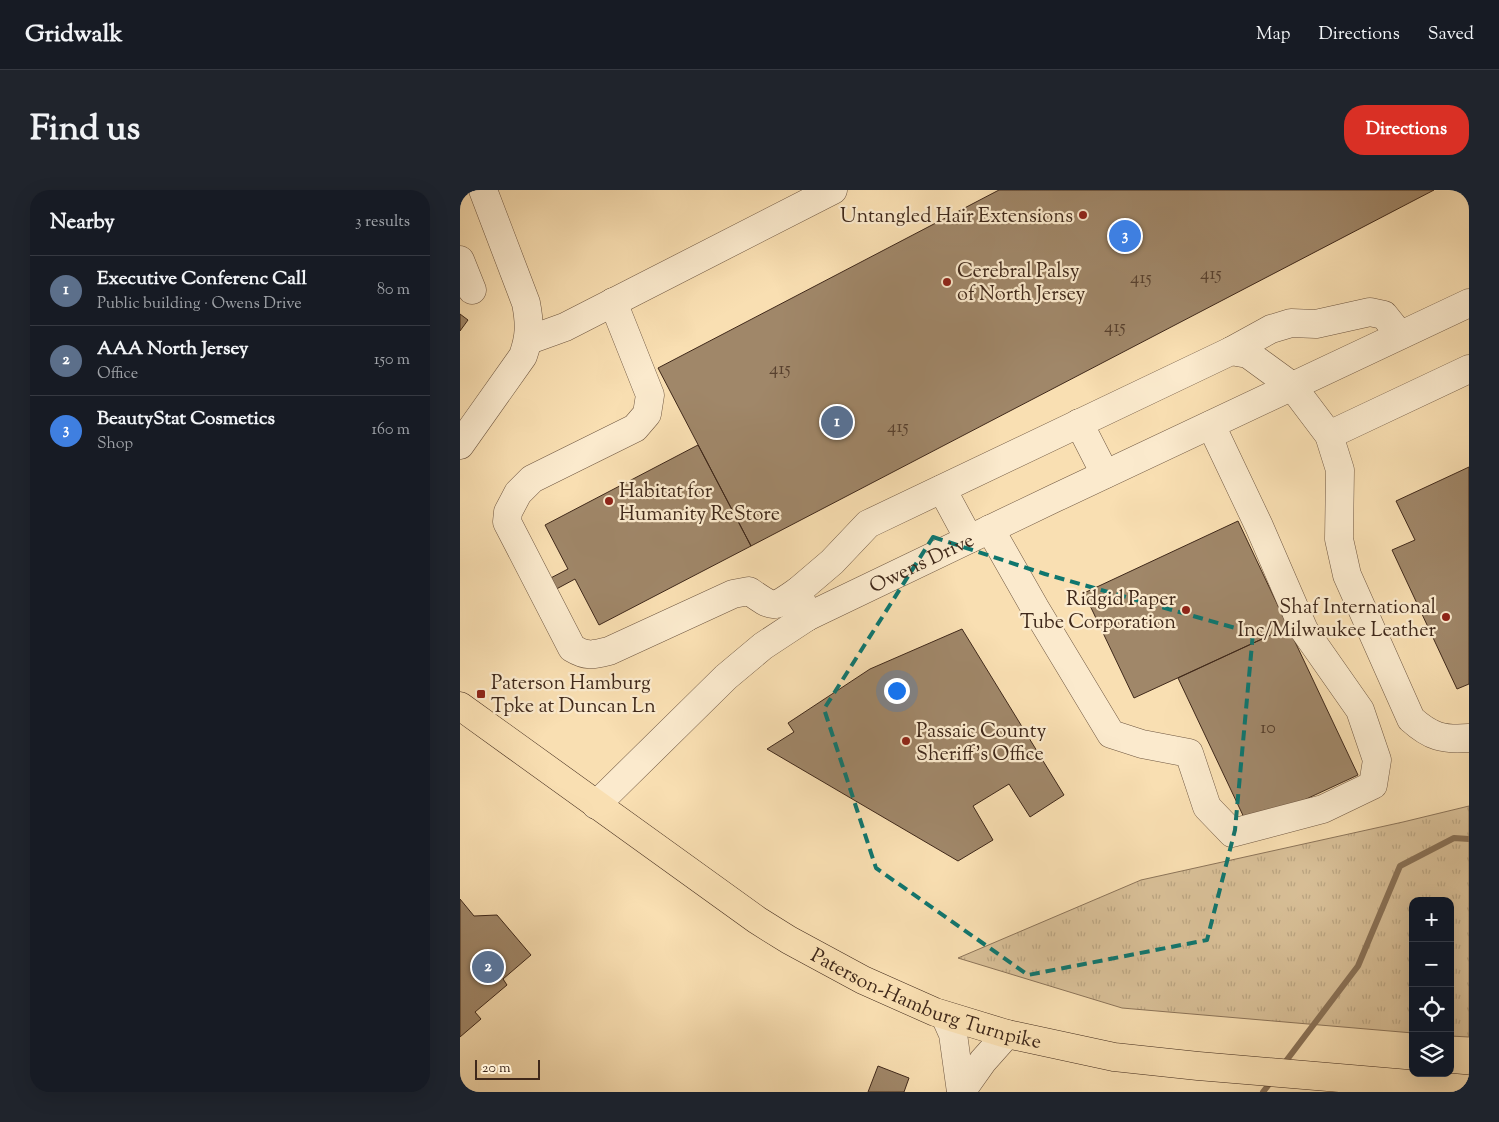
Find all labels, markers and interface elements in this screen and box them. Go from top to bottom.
text: Gridwalk [25,18,123,52]
text: Map [1256,22,1291,48]
text: Directions [1319,22,1400,48]
text: Saved [1428,22,1474,48]
text: Find us [30,105,140,156]
button: Directions [1344,105,1469,155]
place label: Untangled Hair Extensions [840,203,1073,232]
text: Nearby [50,208,115,238]
marker: Untangled Hair Extensions [1077,209,1089,221]
text: 3 results [355,211,410,234]
pin: 3 [1109,217,1141,255]
place label: Cerebral Palsy of North Jersey [957,258,1086,310]
house number: 415 [1200,262,1222,288]
text: Executive Conferenc Call [97,266,307,293]
house number: 415 [1130,266,1152,292]
marker: Cerebral Palsy of North Jersey [941,276,953,288]
text: 1 [63,279,69,302]
text: 80 m [377,279,410,302]
text: Public building · Owens Drive [97,293,302,316]
house number: 415 [1104,315,1126,341]
text: AAA North Jersey [97,336,248,363]
text: 2 [62,349,70,372]
text: 150 m [374,349,410,372]
house number: 415 [769,357,791,383]
text: Office [97,363,138,386]
pin: 1 [821,403,853,441]
text: BeautyStat Cosmetics [97,406,275,433]
house number: 415 [887,415,909,441]
text: 3 [63,419,69,442]
text: 160 m [372,419,410,442]
text: Shop [97,433,133,456]
place label: Habitat for Humanity ReStore [619,478,780,530]
marker: Habitat for Humanity ReStore [603,495,615,507]
street label: Owens Drive [865,527,979,602]
place label: Ridgid Paper Tube Corporation [1020,586,1176,638]
place label: Shaf International Inc/Milwaukee Leather [1238,594,1436,646]
marker: Ridgid Paper Tube Corporation [1180,604,1192,616]
marker: Shaf International Inc/Milwaukee Leather [1440,611,1452,623]
place label: Paterson Hamburg Tpke at Duncan Ln [491,670,656,722]
your location [884,678,910,704]
marker: Paterson Hamburg Tpke at Duncan Ln [475,688,487,700]
house number: 10 [1260,716,1276,742]
place label: Passaic County Sheriff's Office [916,718,1047,770]
marker: Passaic County Sheriff's Office [900,735,912,747]
map controls [1409,897,1454,1077]
button: + [1409,897,1454,942]
street label: Paterson-Hamburg Turnpike [805,942,1044,1058]
button: − [1409,942,1454,987]
pin: 2 [472,948,504,986]
button: locate [1409,987,1454,1032]
button: layers [1409,1032,1454,1077]
scale bar [475,1057,540,1080]
text: 20 m [482,1059,511,1079]

